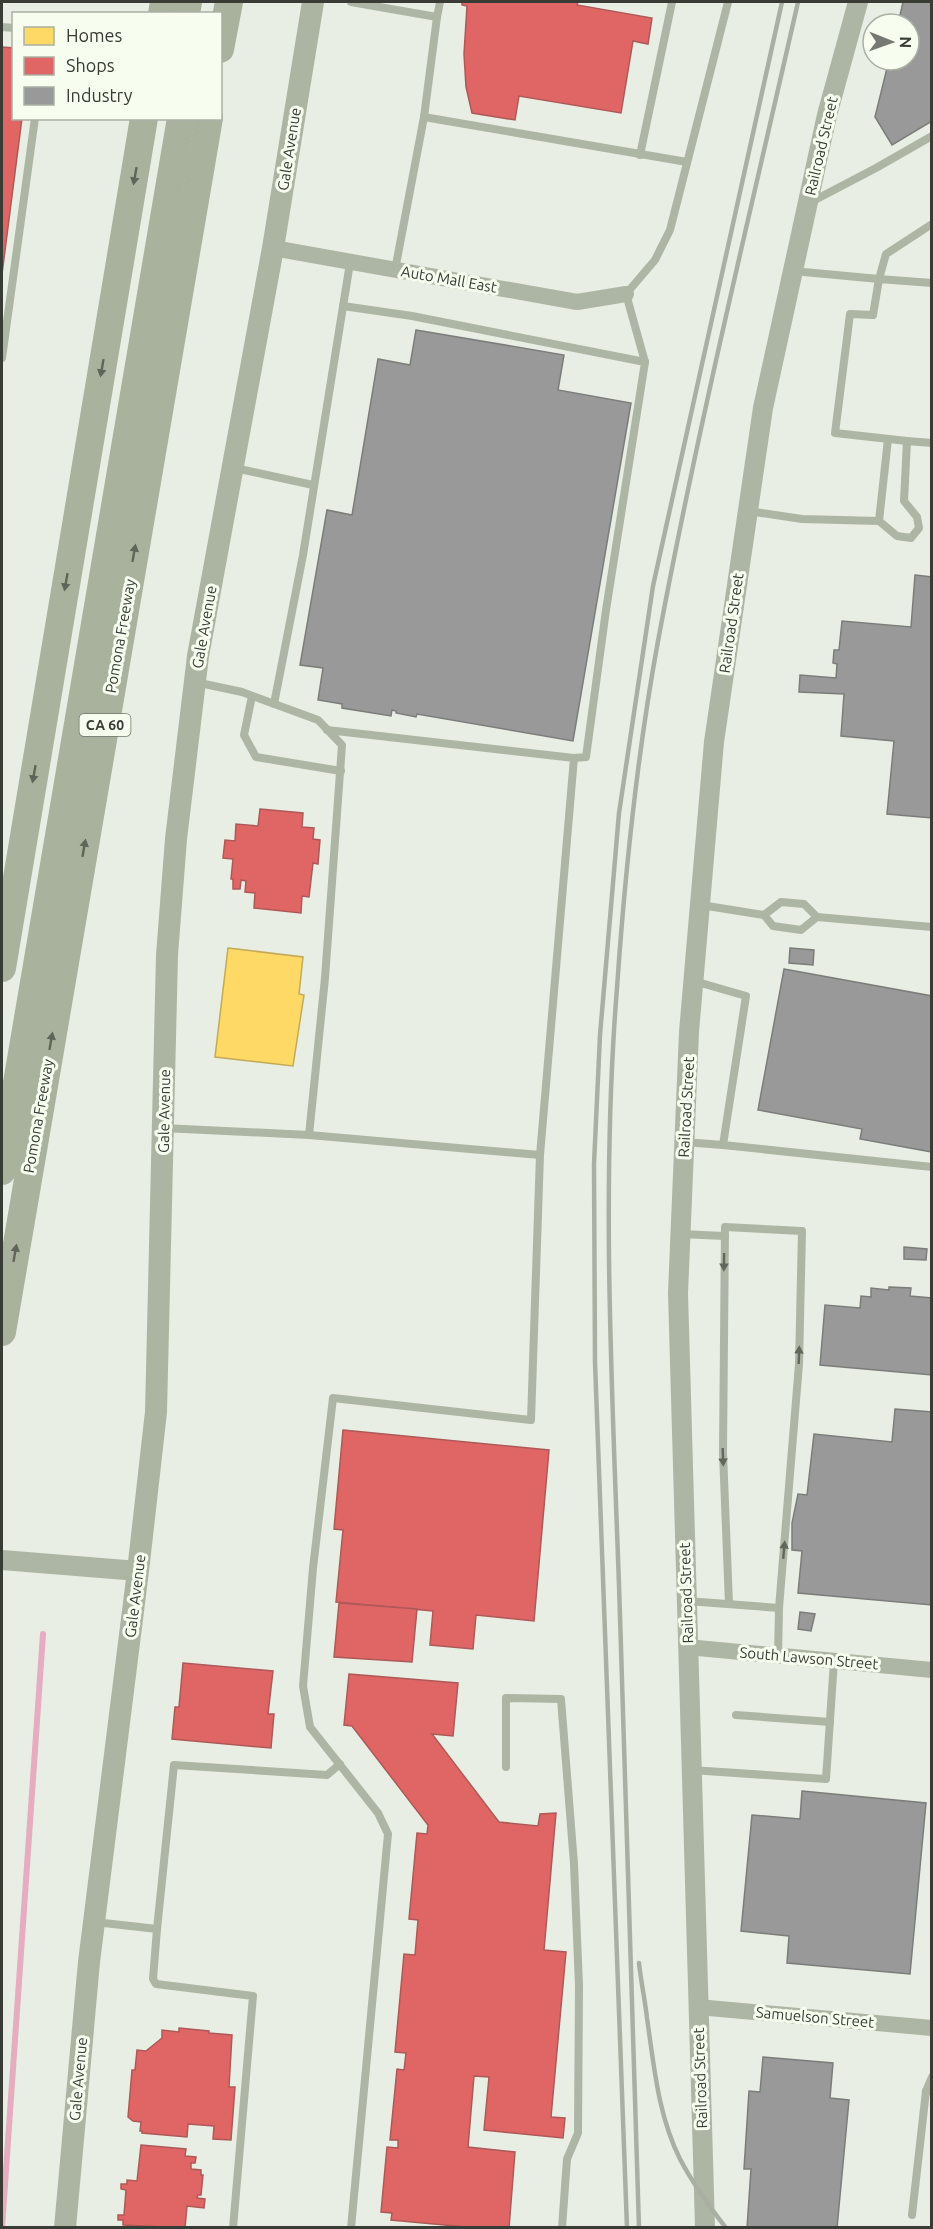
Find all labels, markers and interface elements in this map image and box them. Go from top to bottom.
legend [12,12,222,120]
north arrow [861,12,921,72]
text: Homes [66,25,123,45]
text: N [897,36,915,48]
text: Shops [66,55,115,75]
text: Industry [66,85,133,105]
street label: Railroad Street [801,95,841,197]
street label: Gale Avenue [274,106,304,192]
one-way arrow [130,167,139,186]
street label: Auto Mall East [400,262,498,296]
one-way arrow [97,359,106,378]
one-way arrow [130,543,139,562]
one-way arrow [62,572,71,591]
street label: Railroad Street [716,572,746,674]
street label: Pomona Freeway [102,578,138,694]
street label: Gale Avenue [188,584,220,670]
road number: CA 60 [80,714,130,736]
one-way arrow [29,764,38,783]
one-way arrow [80,839,89,858]
one-way arrow [47,1031,56,1050]
street label: Railroad Street [675,1056,697,1158]
street label: Pomona Freeway [20,1058,56,1174]
street label: Gale Avenue [155,1069,173,1153]
one-way arrow [11,1244,20,1263]
one-way arrow [720,1253,729,1272]
one-way arrow [795,1346,804,1365]
one-way arrow [718,1448,728,1467]
one-way arrow [779,1540,789,1559]
street label: Railroad Street [676,1542,696,1644]
street label: Gale Avenue [121,1553,149,1639]
street label: South Lawson Street [739,1643,879,1673]
street label: Samuelson Street [755,2003,875,2031]
street label: Railroad Street [690,2027,710,2129]
street label: Gale Avenue [66,2036,90,2122]

